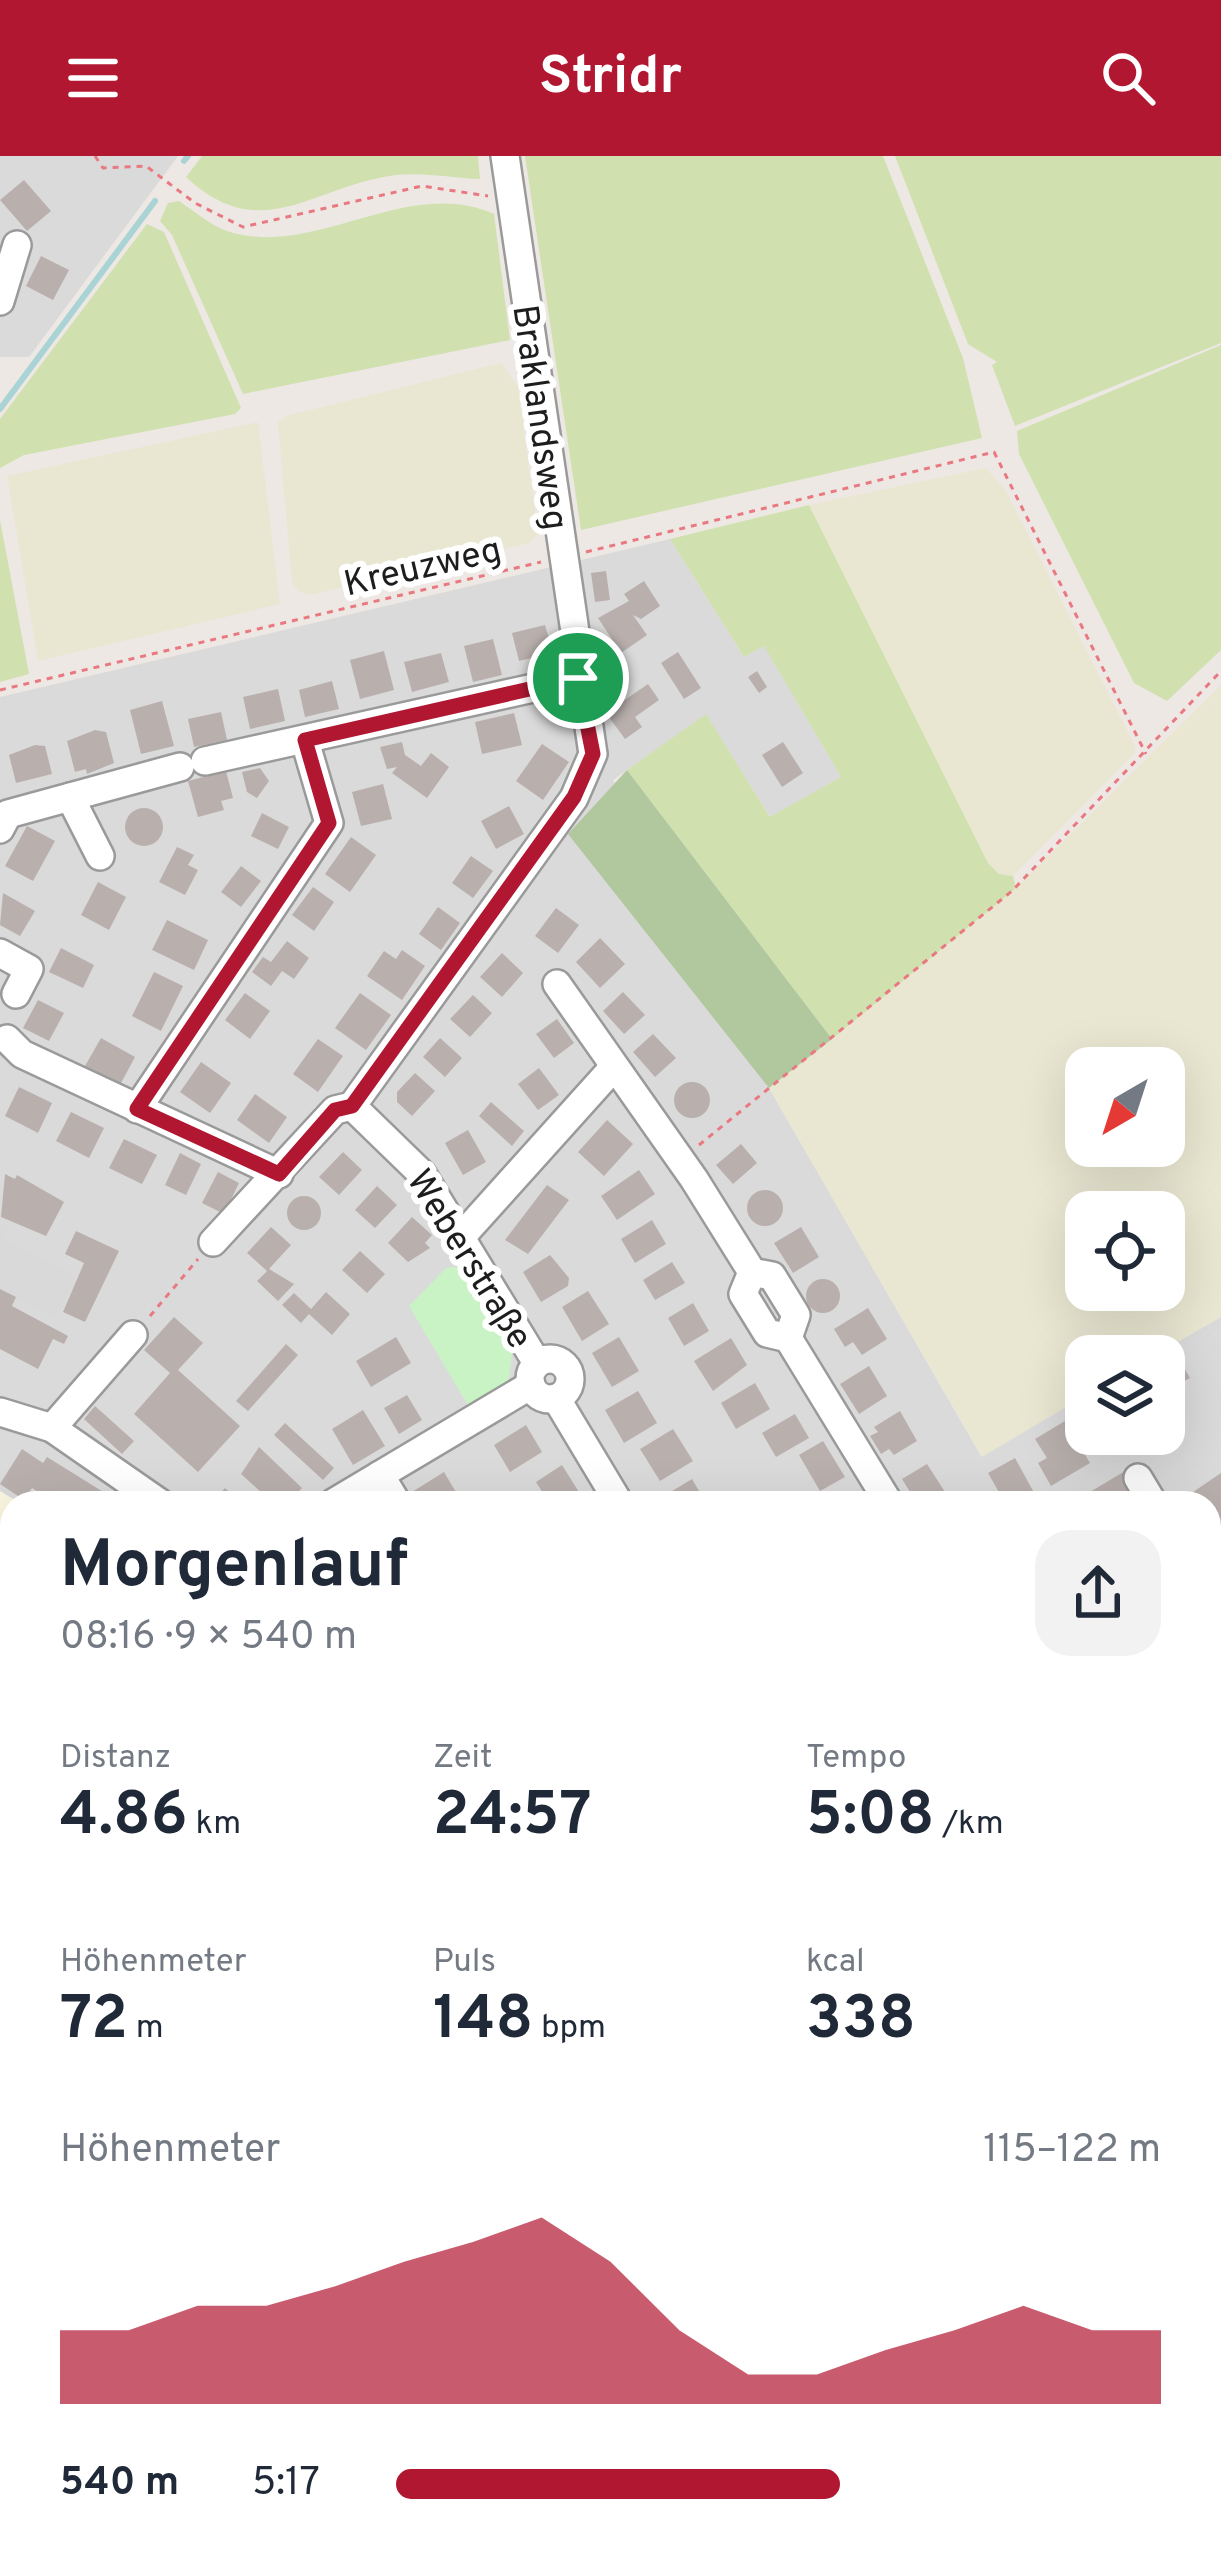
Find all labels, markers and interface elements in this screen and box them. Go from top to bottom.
text: Stridr [539,44,682,113]
icon: menu [60,45,126,111]
icon: search [1095,45,1161,111]
street label: Braklandsweg [499,302,577,533]
street label: Kreuzweg [340,528,506,609]
pin [527,627,629,729]
icon: arrive [545,645,611,711]
north arrow [1065,1047,1185,1167]
map controls [1065,1047,1185,1455]
street label: Weberstraße [394,1162,541,1358]
button: locate [1065,1191,1185,1311]
button: layers [1065,1335,1185,1455]
text: Morgenlauf [60,1527,408,1610]
button: share [1035,1530,1161,1656]
text: 08:16 · 9 × 540 m [60,1614,357,1663]
text: Distanz [60,1738,171,1780]
text: Zeit [433,1738,492,1780]
text: Tempo [806,1738,906,1780]
text: 4.86 [60,1780,188,1856]
text: 24:57 [433,1780,592,1856]
text: 5:08 [806,1780,934,1856]
text: km [188,1804,241,1846]
text: /km [934,1804,1004,1846]
text: Höhenmeter [60,1942,247,1984]
text: Puls [433,1942,496,1984]
text: kcal [806,1942,865,1984]
text: 72 [60,1984,128,2060]
text: 148 [433,1984,533,2060]
text: 338 [806,1984,916,2060]
text: m [128,2008,164,2050]
text: bpm [533,2008,606,2050]
text: Höhenmeter [60,2127,281,2176]
text: 115–122 m [983,2127,1161,2176]
text: 540 m [60,2460,179,2509]
text: 5:17 [252,2460,320,2509]

